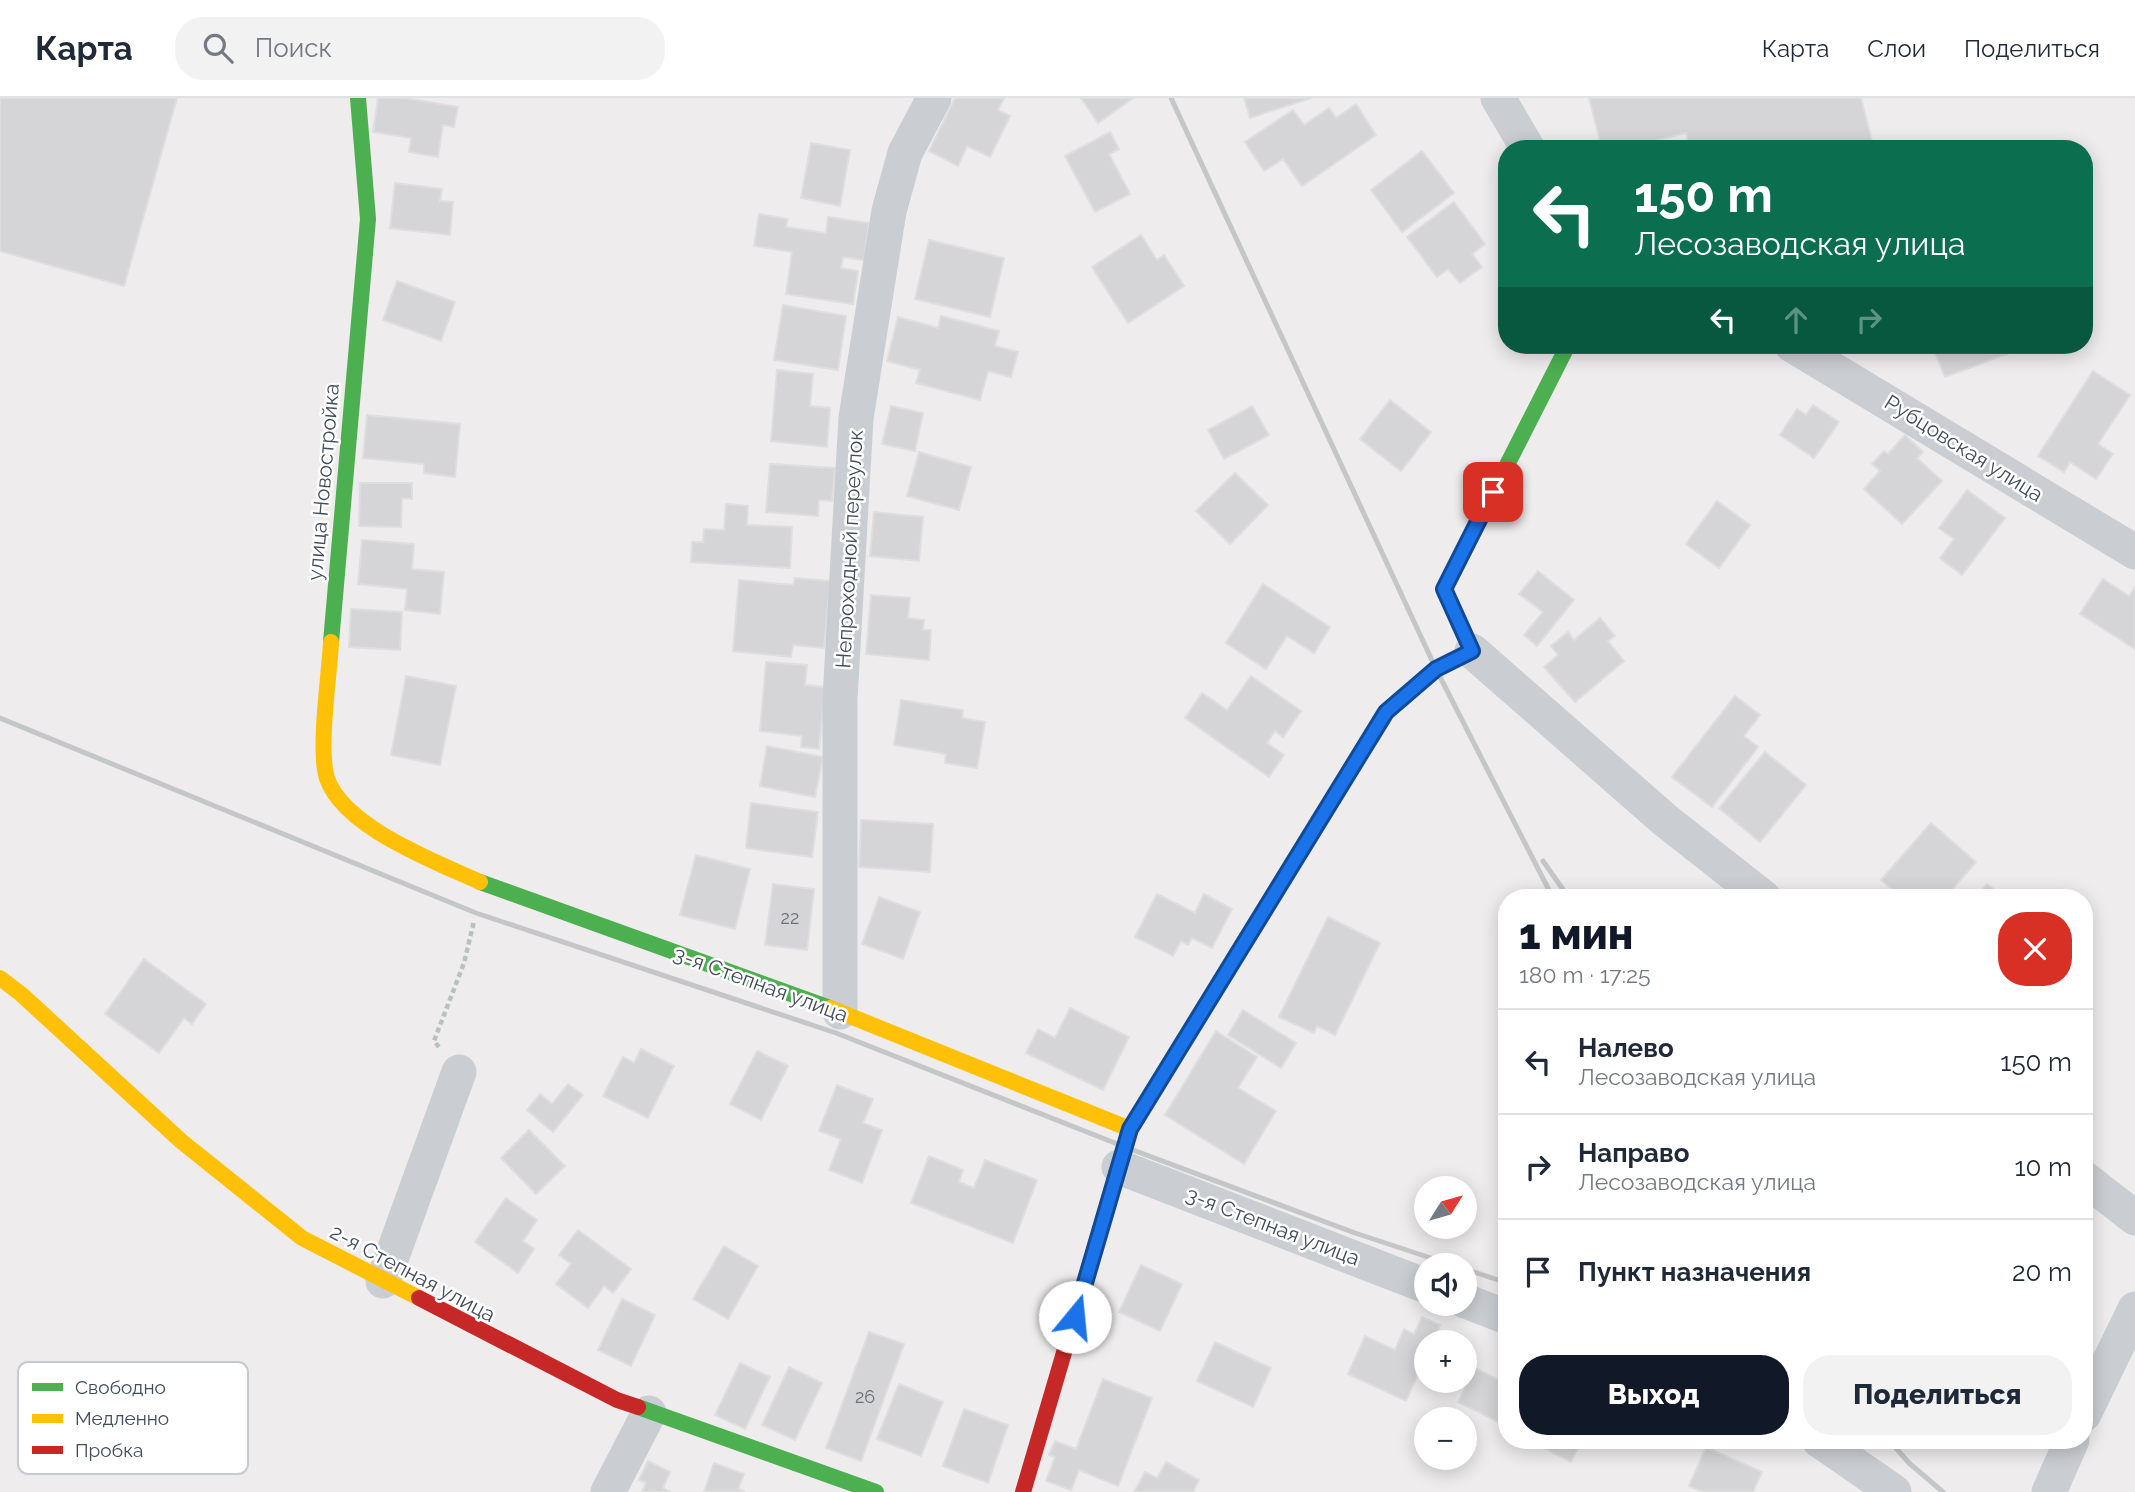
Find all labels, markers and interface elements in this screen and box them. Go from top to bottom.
search box [175,17,665,80]
text: Карта [35,29,133,68]
icon: search [199,29,237,67]
text: Поиск [255,33,332,63]
text: Карта [1762,34,1829,63]
text: Слои [1867,34,1926,63]
text: Поделиться [1964,34,2100,63]
text: 150 m [1634,166,1773,223]
icon: left [1519,168,1610,259]
text: Лесозаводская улица [1634,225,1965,262]
icon: left [1704,301,1742,339]
icon: ahead [1777,301,1815,339]
icon: right [1850,301,1888,339]
street label: улица Новостройка [302,382,344,582]
street label: Рубцовская улица [1880,389,2048,507]
street label: Непроходной переулок [830,429,868,669]
pin [1463,462,1523,522]
icon: arrive [1474,473,1512,511]
house number: 22 [781,907,799,928]
text: 1 мин [1519,910,1633,959]
button: close [1998,912,2072,986]
street label: 3-я Степная улица [670,941,852,1027]
text: 180 m · 17:25 [1519,961,1651,988]
text: Налево [1578,1033,1674,1063]
icon: left [1519,1043,1557,1081]
text: 150 m [2000,1047,2072,1077]
text: Лесозаводская улица [1578,1063,1816,1090]
text: Направо [1578,1138,1689,1168]
icon: right [1519,1148,1557,1186]
text: 10 m [2014,1152,2072,1182]
text: Лесозаводская улица [1578,1168,1816,1195]
north arrow [1414,1176,1477,1239]
map controls [1414,1176,1477,1470]
street label: 3-я Степная улица [1183,1181,1363,1271]
street label: 2-я Степная улица [326,1219,500,1327]
button: sound [1414,1253,1477,1316]
icon: arrive [1519,1253,1557,1291]
text: Пункт назначения [1578,1257,1811,1287]
text: 20 m [2012,1257,2072,1287]
position arrow [1038,1280,1112,1354]
button: + [1414,1330,1477,1393]
button: Выход [1519,1355,1789,1435]
button: Поделиться [1803,1355,2072,1435]
legend [18,1362,248,1474]
text: Свободно [75,1376,166,1398]
house number: 26 [855,1386,875,1407]
text: Медленно [75,1407,169,1429]
button: − [1414,1407,1477,1470]
text: Пробка [75,1439,143,1461]

